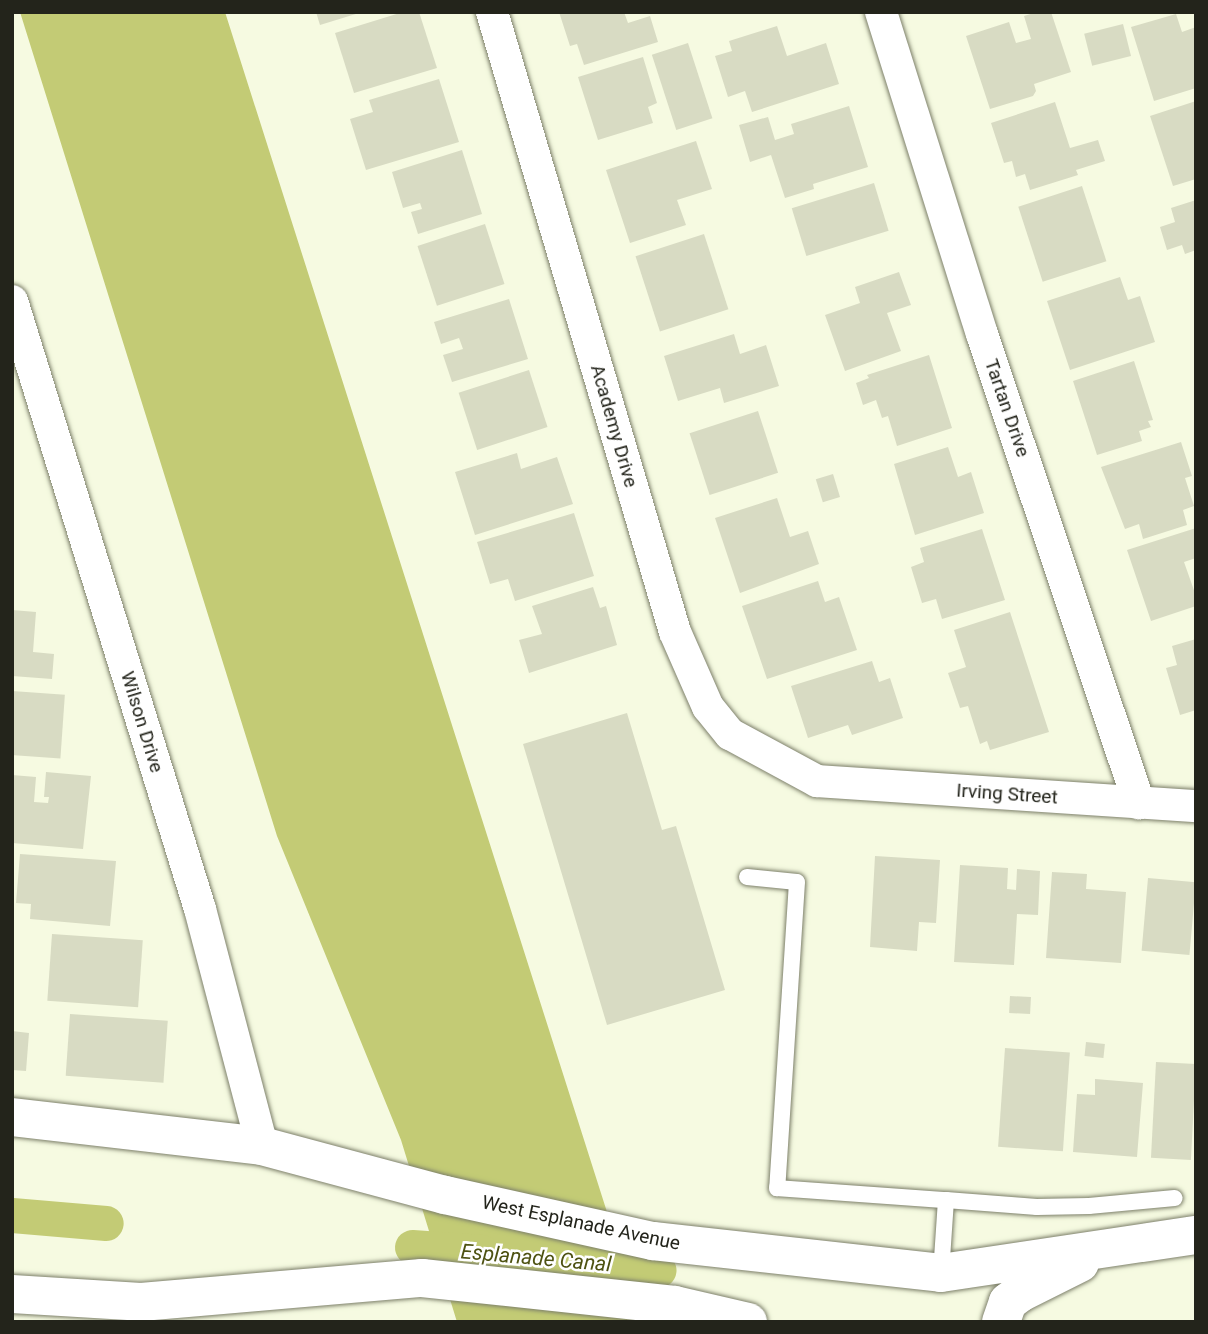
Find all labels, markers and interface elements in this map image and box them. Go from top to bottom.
street label: Tartan Drive [980,356,1034,460]
street label: Academy Drive [586,362,642,490]
street label: Wilson Drive [116,669,168,775]
street label: Irving Street [956,779,1058,809]
street label: West Esplanade Avenue [480,1191,682,1255]
water label: Esplanade Canal [460,1239,612,1277]

